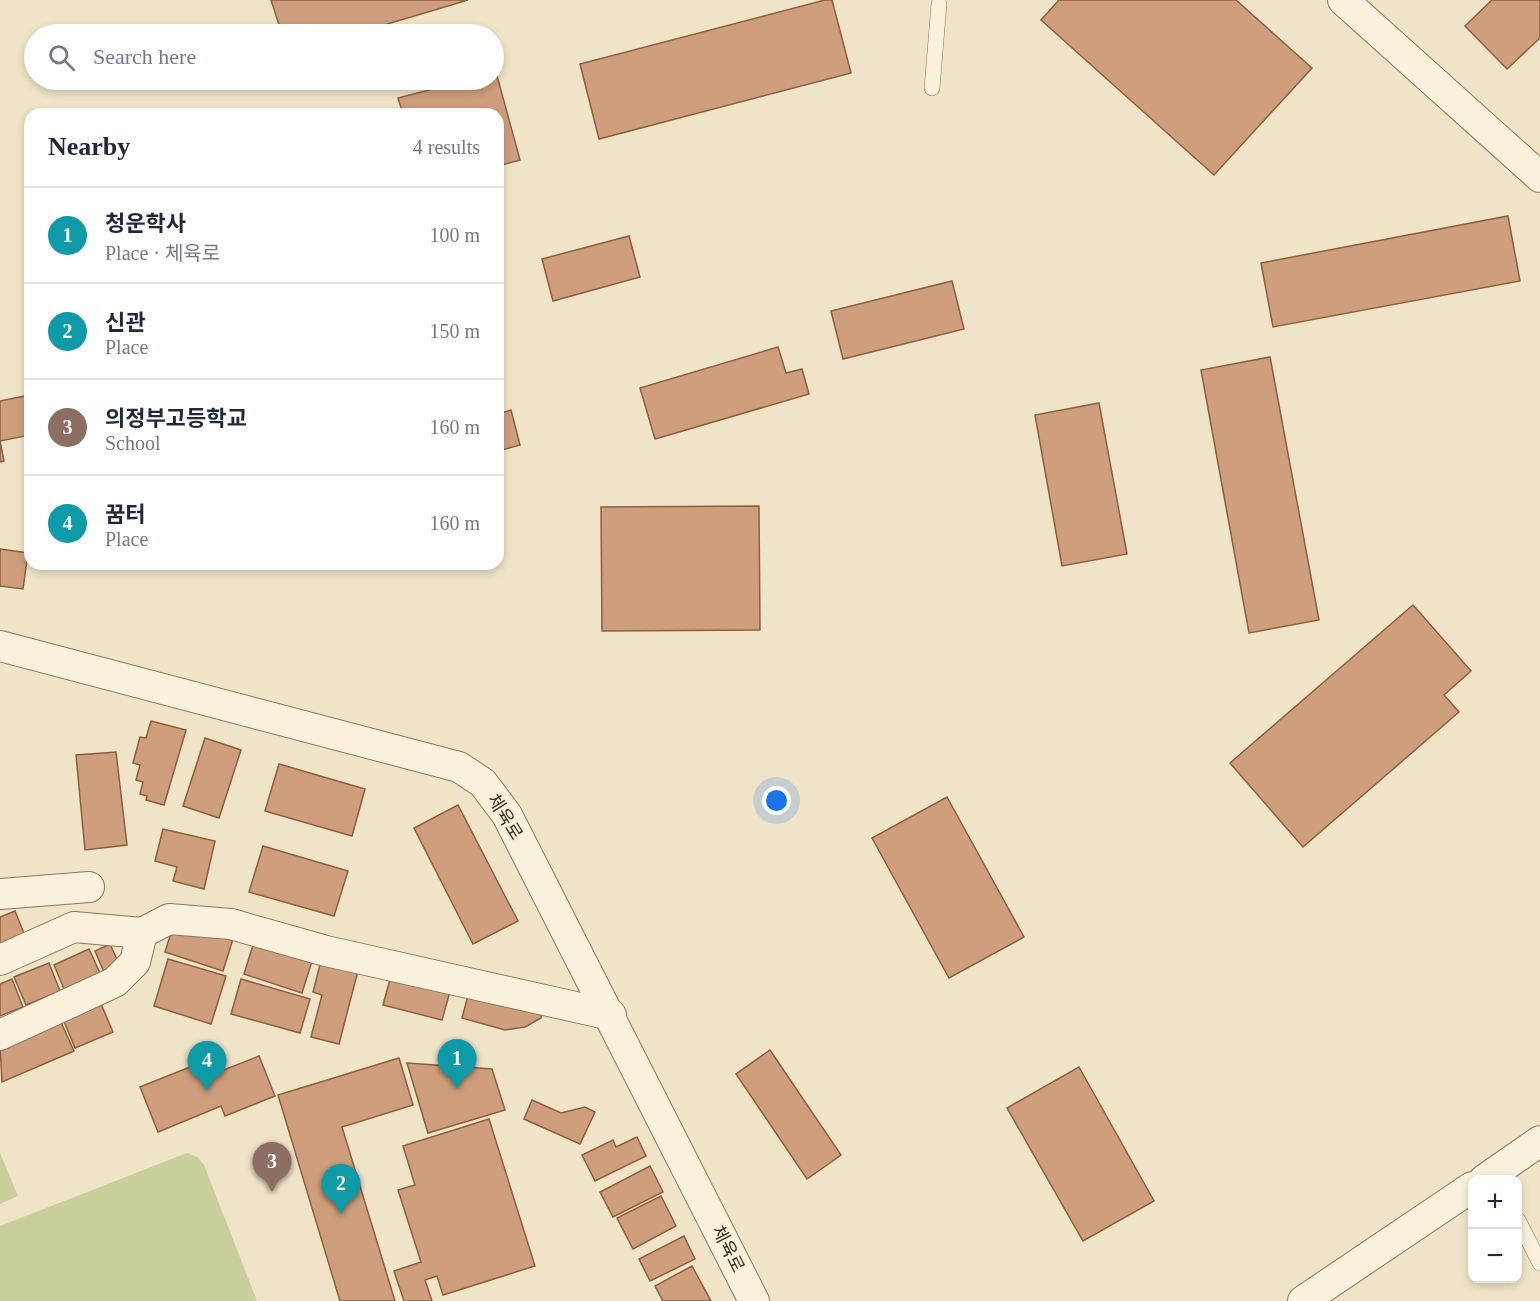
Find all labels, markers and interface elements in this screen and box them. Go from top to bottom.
search box [24,24,504,90]
icon: search [45,41,78,74]
text: Search here [93,44,196,69]
text: Nearby [48,132,130,161]
text: 4 results [413,136,480,158]
text: 청운학사 [105,211,186,236]
text: 1 [63,224,73,246]
text: 100 m [429,224,480,246]
text: Place · 체육로 [105,242,220,264]
text: 신관 [105,310,145,335]
text: 2 [63,320,73,342]
text: 150 m [429,320,480,342]
text: Place [105,336,148,358]
text: 의정부고등학교 [105,406,247,431]
text: 3 [63,416,73,438]
text: 160 m [429,416,480,438]
text: School [105,432,161,454]
text: 꿈터 [105,502,145,527]
text: 4 [63,512,73,534]
text: 160 m [429,512,480,534]
text: Place [105,528,148,550]
your location [762,786,791,815]
street label: 체육로 [483,791,527,843]
pin: 1 [438,1040,476,1089]
pin: 4 [188,1042,226,1091]
pin: 3 [252,1142,292,1192]
pin: 2 [322,1164,360,1214]
map controls [1468,1175,1522,1283]
button: + [1468,1175,1522,1229]
street label: 체육로 [708,1222,748,1276]
button: − [1468,1229,1522,1283]

